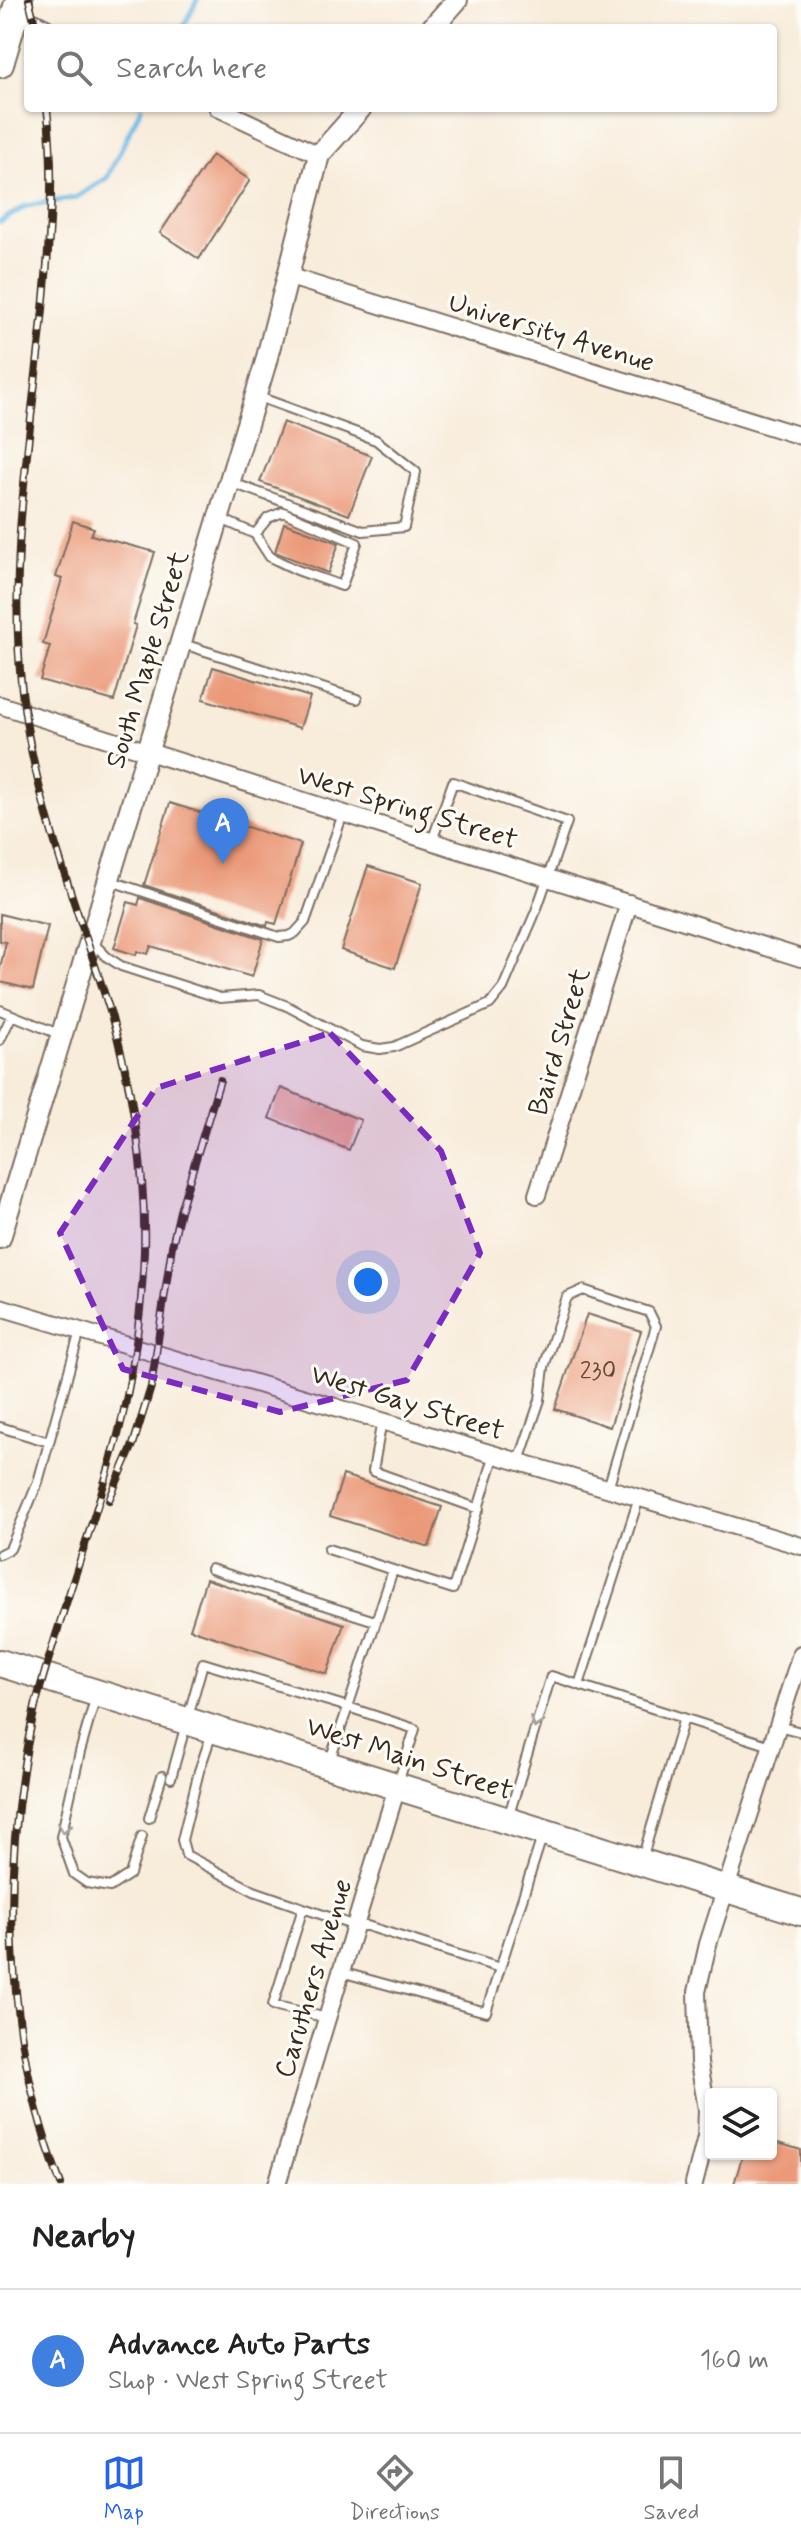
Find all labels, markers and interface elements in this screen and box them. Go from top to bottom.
search box [24,24,777,112]
icon: search [52,46,96,90]
text: Search here [116,49,267,88]
street label: University Avenue [444,284,659,382]
street label: South Maple Street [98,546,199,773]
street label: West Spring Street [292,757,522,862]
pin: A [197,798,249,864]
street label: Baird Street [520,963,601,1120]
your location [348,1262,388,1302]
street label: West Gay Street [306,1356,508,1450]
house number: 230 [580,1356,616,1387]
street label: West Main Street [301,1709,517,1810]
one-way arrow [530,1715,546,1729]
one-way arrow [56,1821,73,1834]
street label: Caruthers Avenue [267,1875,362,2083]
map controls [705,2088,777,2160]
button: layers [705,2088,777,2160]
text: Nearby [32,2214,136,2259]
text: Advance Auto Parts [108,2325,370,2364]
text: A [49,2344,67,2378]
text: 160 m [700,2344,769,2378]
text: Shop · West Spring Street [108,2364,388,2398]
tab: Map [102,2451,146,2527]
tab: Directions [349,2451,440,2527]
tab: Saved [644,2451,699,2527]

